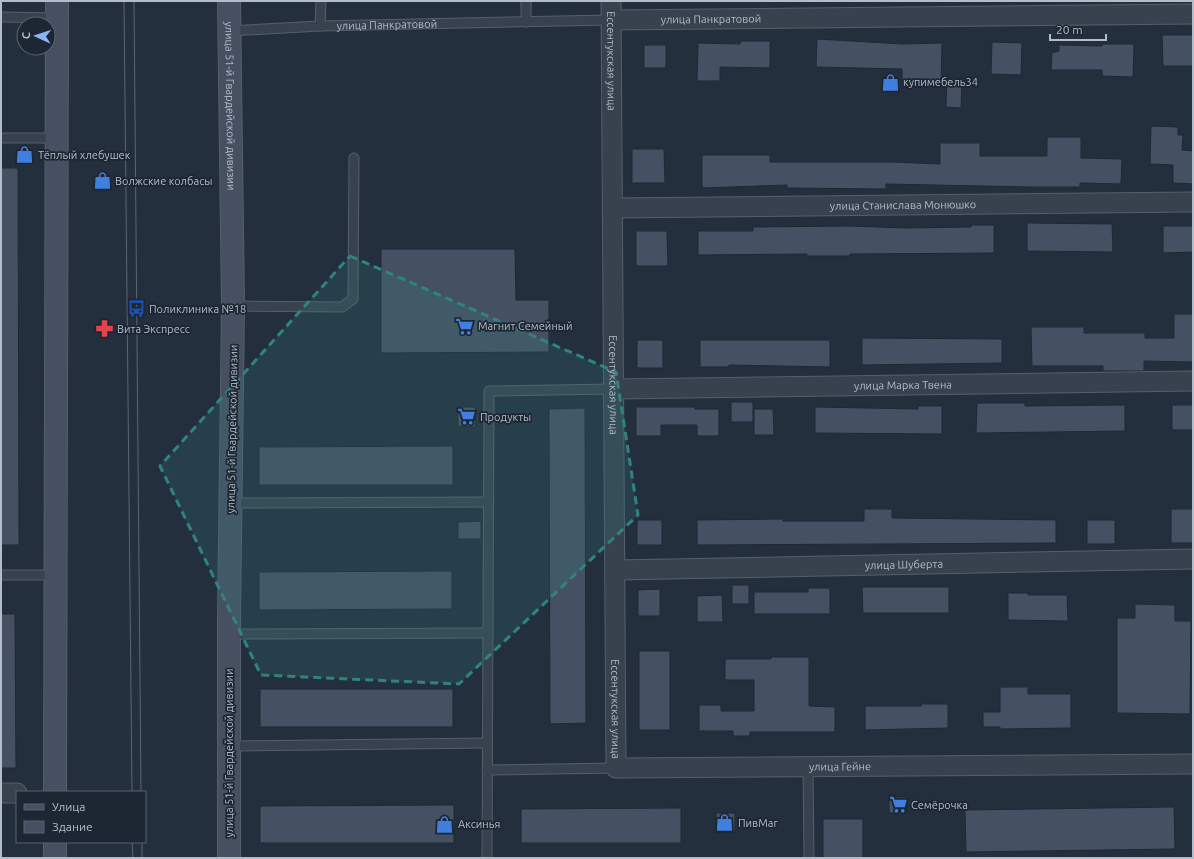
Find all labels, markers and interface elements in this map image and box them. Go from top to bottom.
street label: Ессентукская улица [605,11,618,111]
street label: улица Панкратовой [661,12,761,25]
north arrow [16,16,56,56]
scale bar [1050,16,1106,42]
street label: улица Панкратовой [336,18,437,32]
street label: улица 51-й Гвардейской дивизии [223,21,237,191]
text: 20 m [1056,23,1083,36]
text: С [20,32,32,39]
shop icon: купимебель34 [880,72,900,92]
place label: купимебель34 [903,76,978,88]
shop icon: Тёплый хлебушек [15,145,35,165]
place label: Тёплый хлебушек [38,149,131,161]
shop icon: Волжские колбасы [92,171,112,191]
place label: Волжские колбасы [115,175,212,187]
street label: улица Станислава Монюшко [830,198,976,212]
bus stop icon: Поликлиника №18 [126,299,146,319]
place label: Поликлиника №18 [149,303,246,315]
supermarket icon: Магнит Семейный [455,316,475,336]
pharmacy icon: Вита Экспресс [94,319,114,339]
place label: Магнит Семейный [478,320,573,332]
place label: Вита Экспресс [117,323,190,335]
street label: Ессентукская улица [607,335,620,435]
street label: улица 51-й Гвардейской дивизии [225,344,239,514]
street label: улица Марка Твена [854,378,952,392]
supermarket icon: Продукты [457,407,477,427]
place label: Продукты [480,411,531,423]
street label: улица Шуберта [865,558,943,571]
street label: Ессентукская улица [609,659,622,759]
street label: улица 51-й Гвардейской дивизии [223,669,235,837]
street label: улица Гейне [809,760,871,773]
legend [16,791,146,843]
supermarket icon: Семёрочка [888,795,908,815]
place label: Семёрочка [911,799,968,811]
text: Улица [52,800,85,813]
shop icon: ПивМаг [715,813,735,833]
shop icon: Аксинья [435,814,455,834]
place label: ПивМаг [738,817,778,829]
place label: Аксинья [458,818,500,830]
text: Здание [52,820,93,833]

